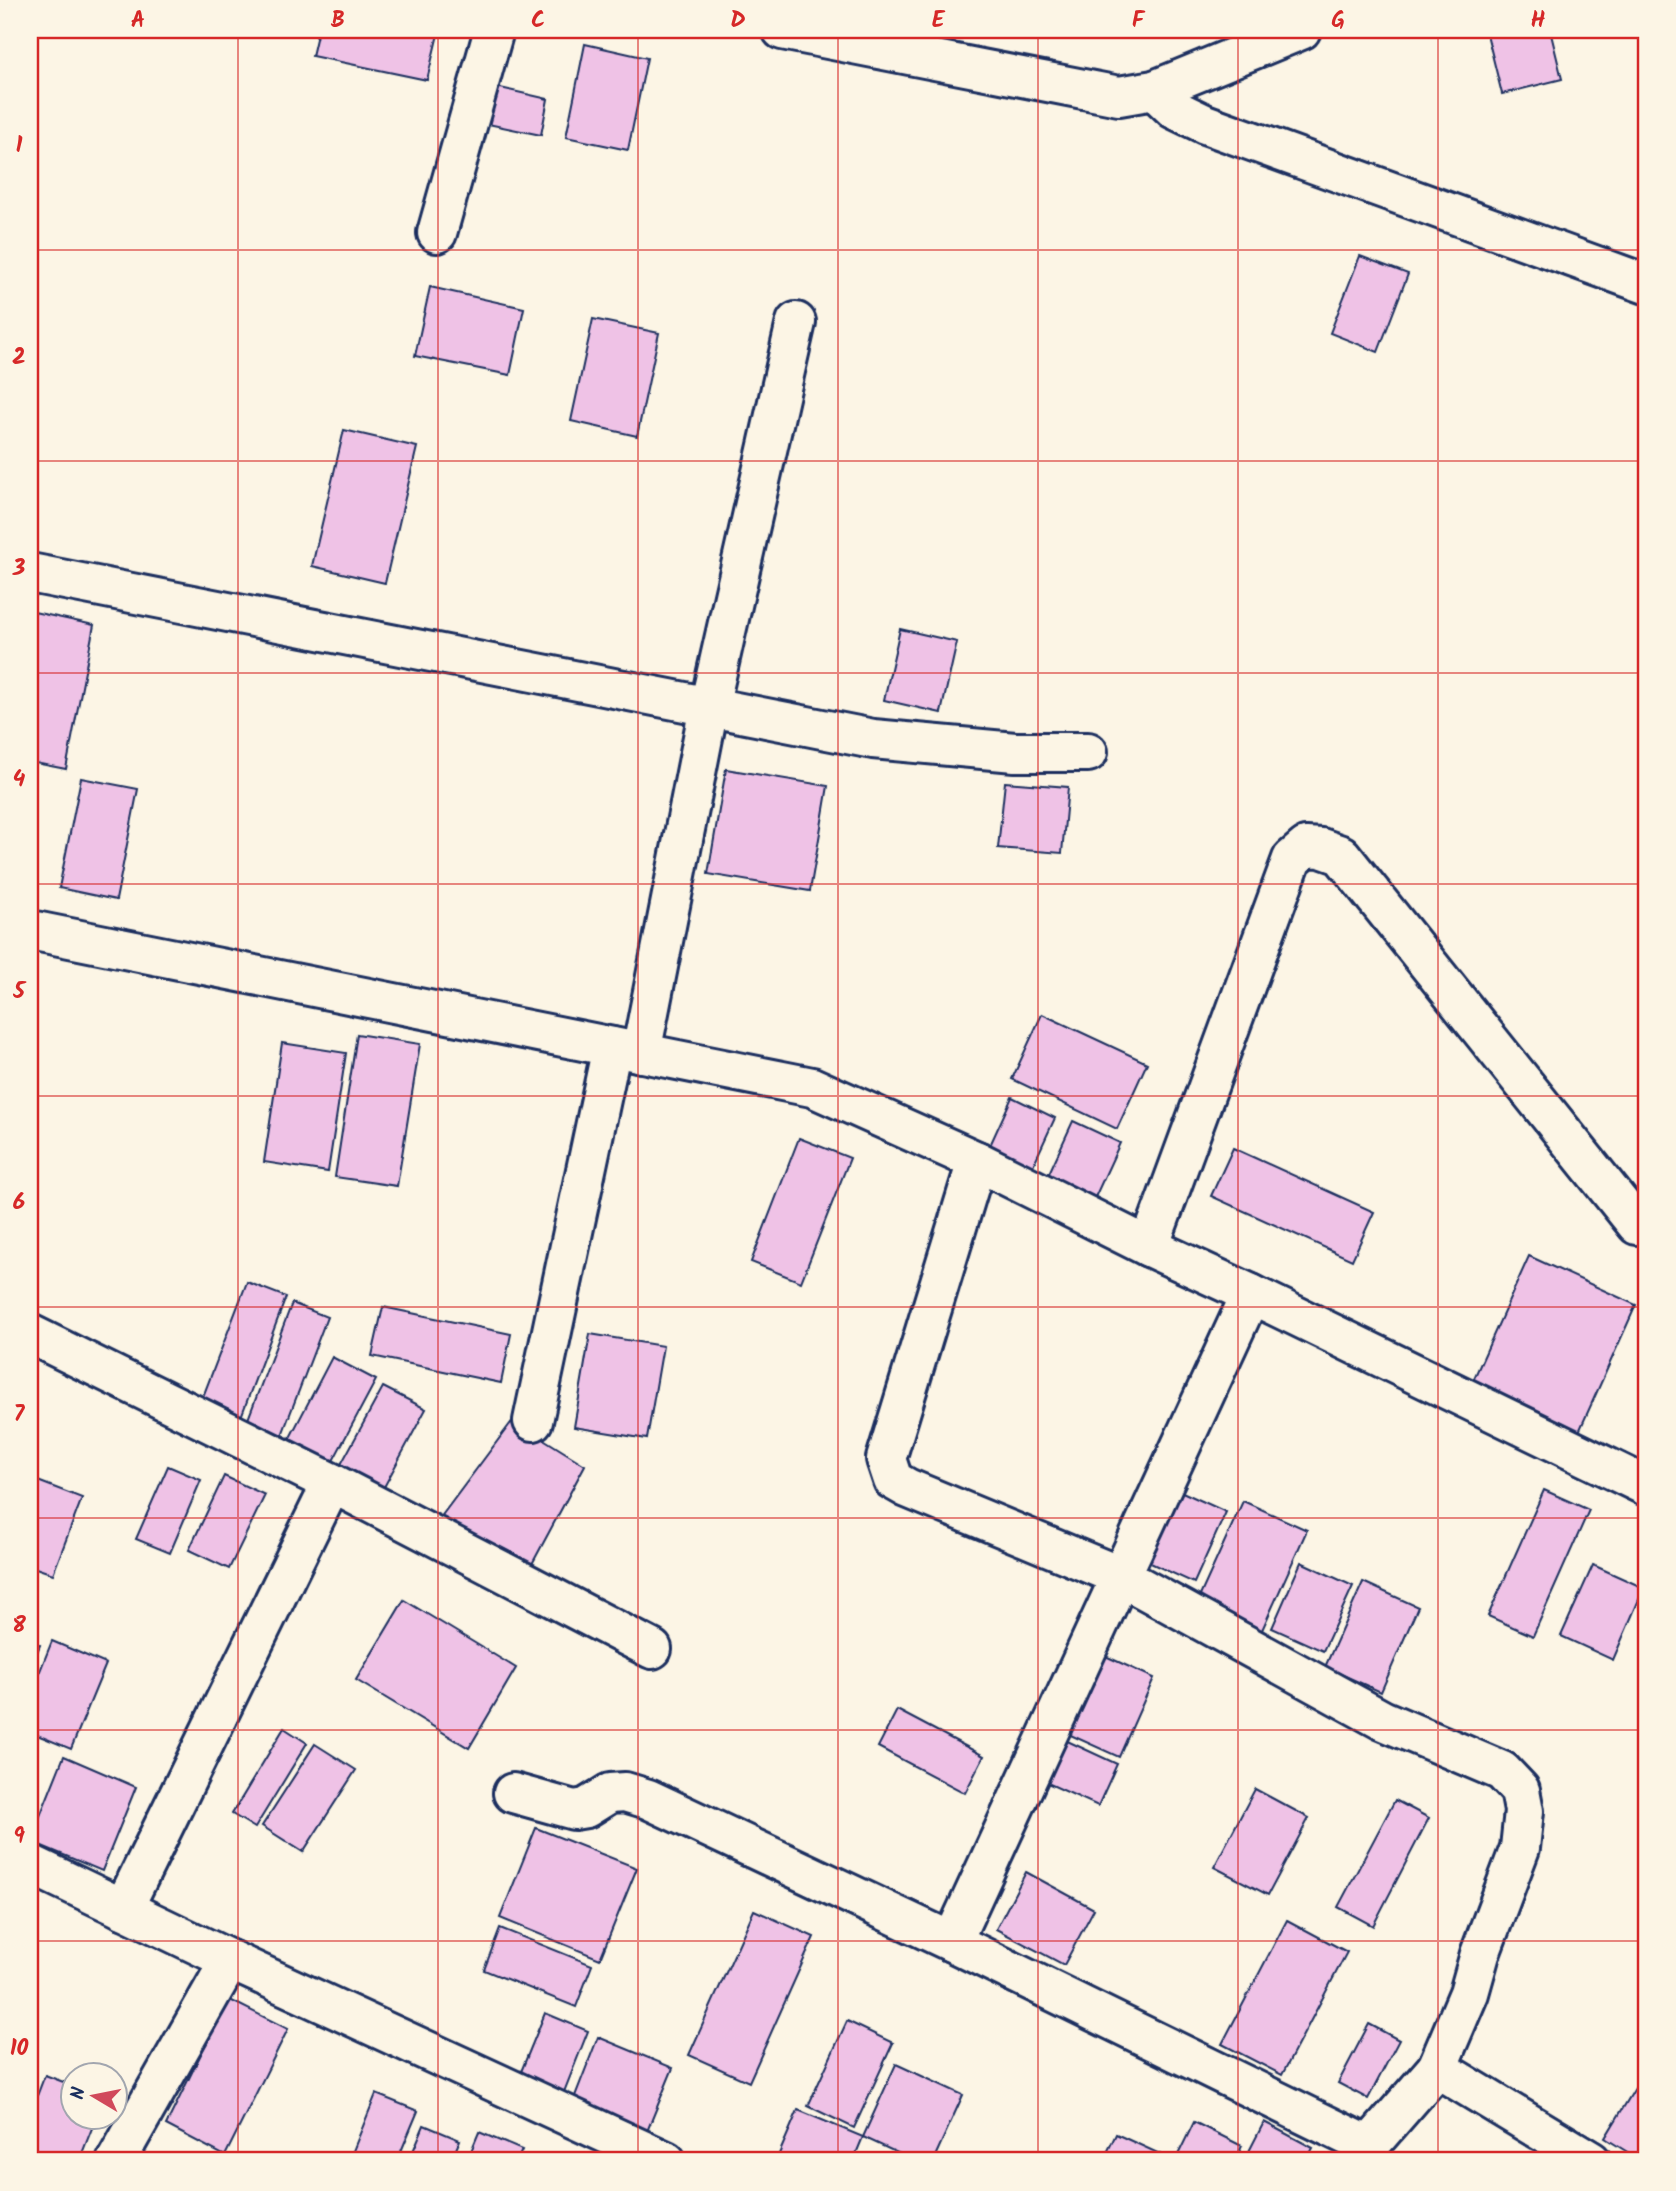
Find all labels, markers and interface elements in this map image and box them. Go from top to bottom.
text: A [131,3,145,39]
text: B [331,3,345,39]
text: C [531,3,545,39]
text: D [730,3,746,39]
text: E [932,3,946,39]
text: F [1132,3,1146,39]
text: G [1331,3,1345,39]
text: H [1531,3,1546,39]
text: 1 [16,128,23,164]
text: 2 [12,340,26,376]
text: 3 [12,551,26,587]
text: 4 [13,762,26,798]
text: 5 [12,974,27,1010]
text: 6 [13,1185,25,1221]
text: 7 [14,1397,26,1433]
text: 8 [12,1608,26,1644]
text: 9 [13,1819,25,1855]
text: 10 [10,2031,29,2067]
north arrow [60,2062,130,2132]
text: N [63,2085,95,2102]

